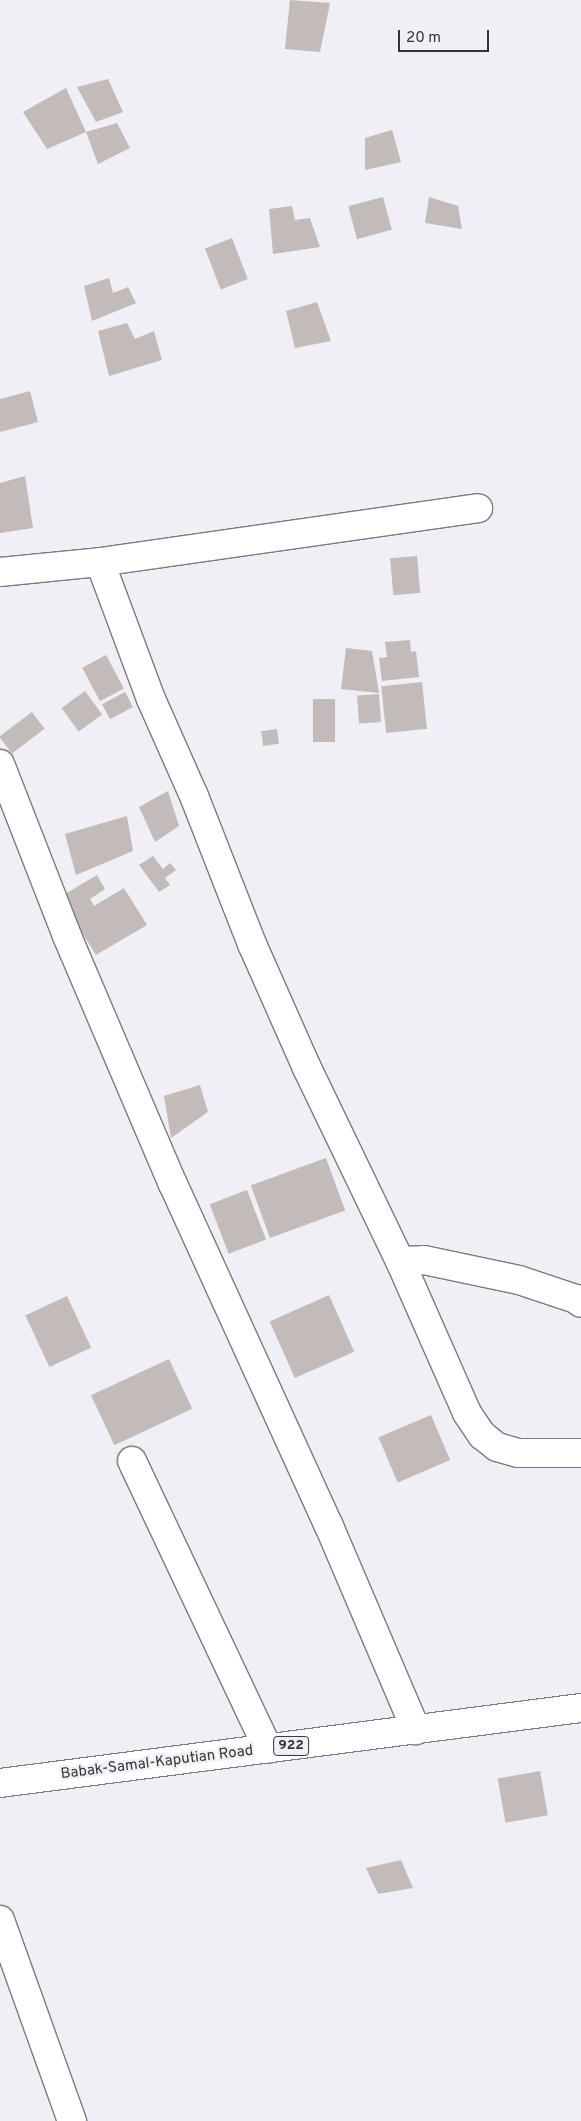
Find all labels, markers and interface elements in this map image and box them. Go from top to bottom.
scale bar [401,20,492,52]
text: 20 m [406,29,441,48]
road number: 922 [272,1734,310,1758]
street label: Babak-Samal-Kaputian Road [60,1742,254,1784]

